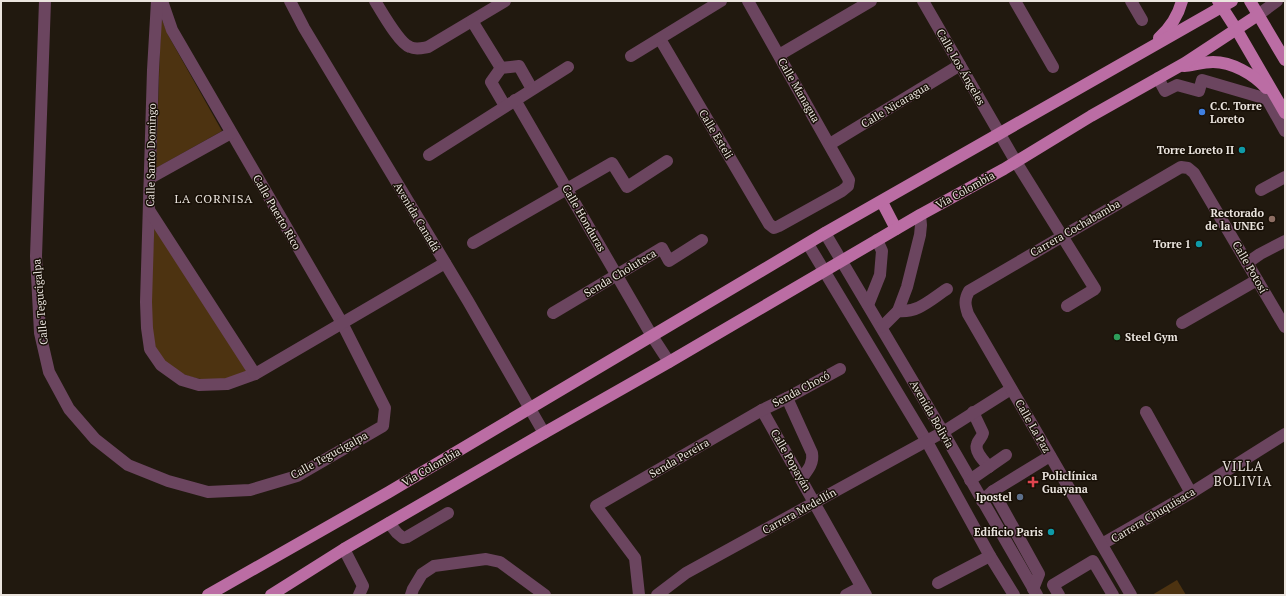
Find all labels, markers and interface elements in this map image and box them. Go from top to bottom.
street label: Calle Los Ángeles [933,26,989,108]
street label: Calle Managua [775,55,823,125]
street label: Calle Nicaragua [858,79,932,131]
place label: C.C. Torre Loreto [1210,99,1262,126]
street label: Calle Santo Domingo [143,103,159,207]
street label: Calle Esteli [696,107,736,161]
marker: C.C. Torre Loreto [1197,107,1207,117]
place label: Torre Loreto II [1157,143,1234,157]
marker: Torre Loreto II [1237,145,1247,155]
street label: Vía Colombia [933,168,997,212]
street label: Calle Puerto Rico [250,172,304,252]
street label: Avenida Canadá [391,180,443,254]
street label: Calle Honduras [559,182,609,254]
district label: LA CORNISA [174,191,254,206]
street label: Carrera Cochabamba [1027,196,1123,259]
place label: Rectorado de la UNEG [1205,206,1264,233]
marker: Rectorado de la UNEG [1267,214,1277,224]
place label: Torre 1 [1153,237,1191,251]
street label: Calle Potosí [1229,238,1271,296]
marker: Torre 1 [1194,239,1204,249]
street label: Senda Choluteca [581,246,659,300]
street label: Calle Tegucigalpa [29,258,51,345]
place label: Steel Gym [1125,330,1179,344]
marker: Steel Gym [1112,332,1122,342]
street label: Senda Chocó [770,368,832,410]
street label: Avenida Bolivia [907,378,957,451]
street label: Calle La Paz [1012,397,1054,455]
street label: Calle Popayán [768,427,815,494]
street label: Calle Tegucigalpa [288,428,370,482]
street label: Senda Pereira [647,435,712,481]
street label: Vía Colombia [399,444,463,489]
district label: VILLA BOLIVIA [1214,457,1272,490]
place label: Policlínica Guayana [1042,469,1097,496]
marker: Policlínica Guayana [1027,476,1039,488]
street label: Carrera Chuquisaca [1108,484,1198,546]
street label: Carrera Medellín [760,485,839,537]
place label: Ipostel [976,490,1012,504]
marker: Ipostel [1015,492,1025,502]
place label: Edificio Paris [974,525,1043,539]
marker: Edificio Paris [1046,527,1056,537]

